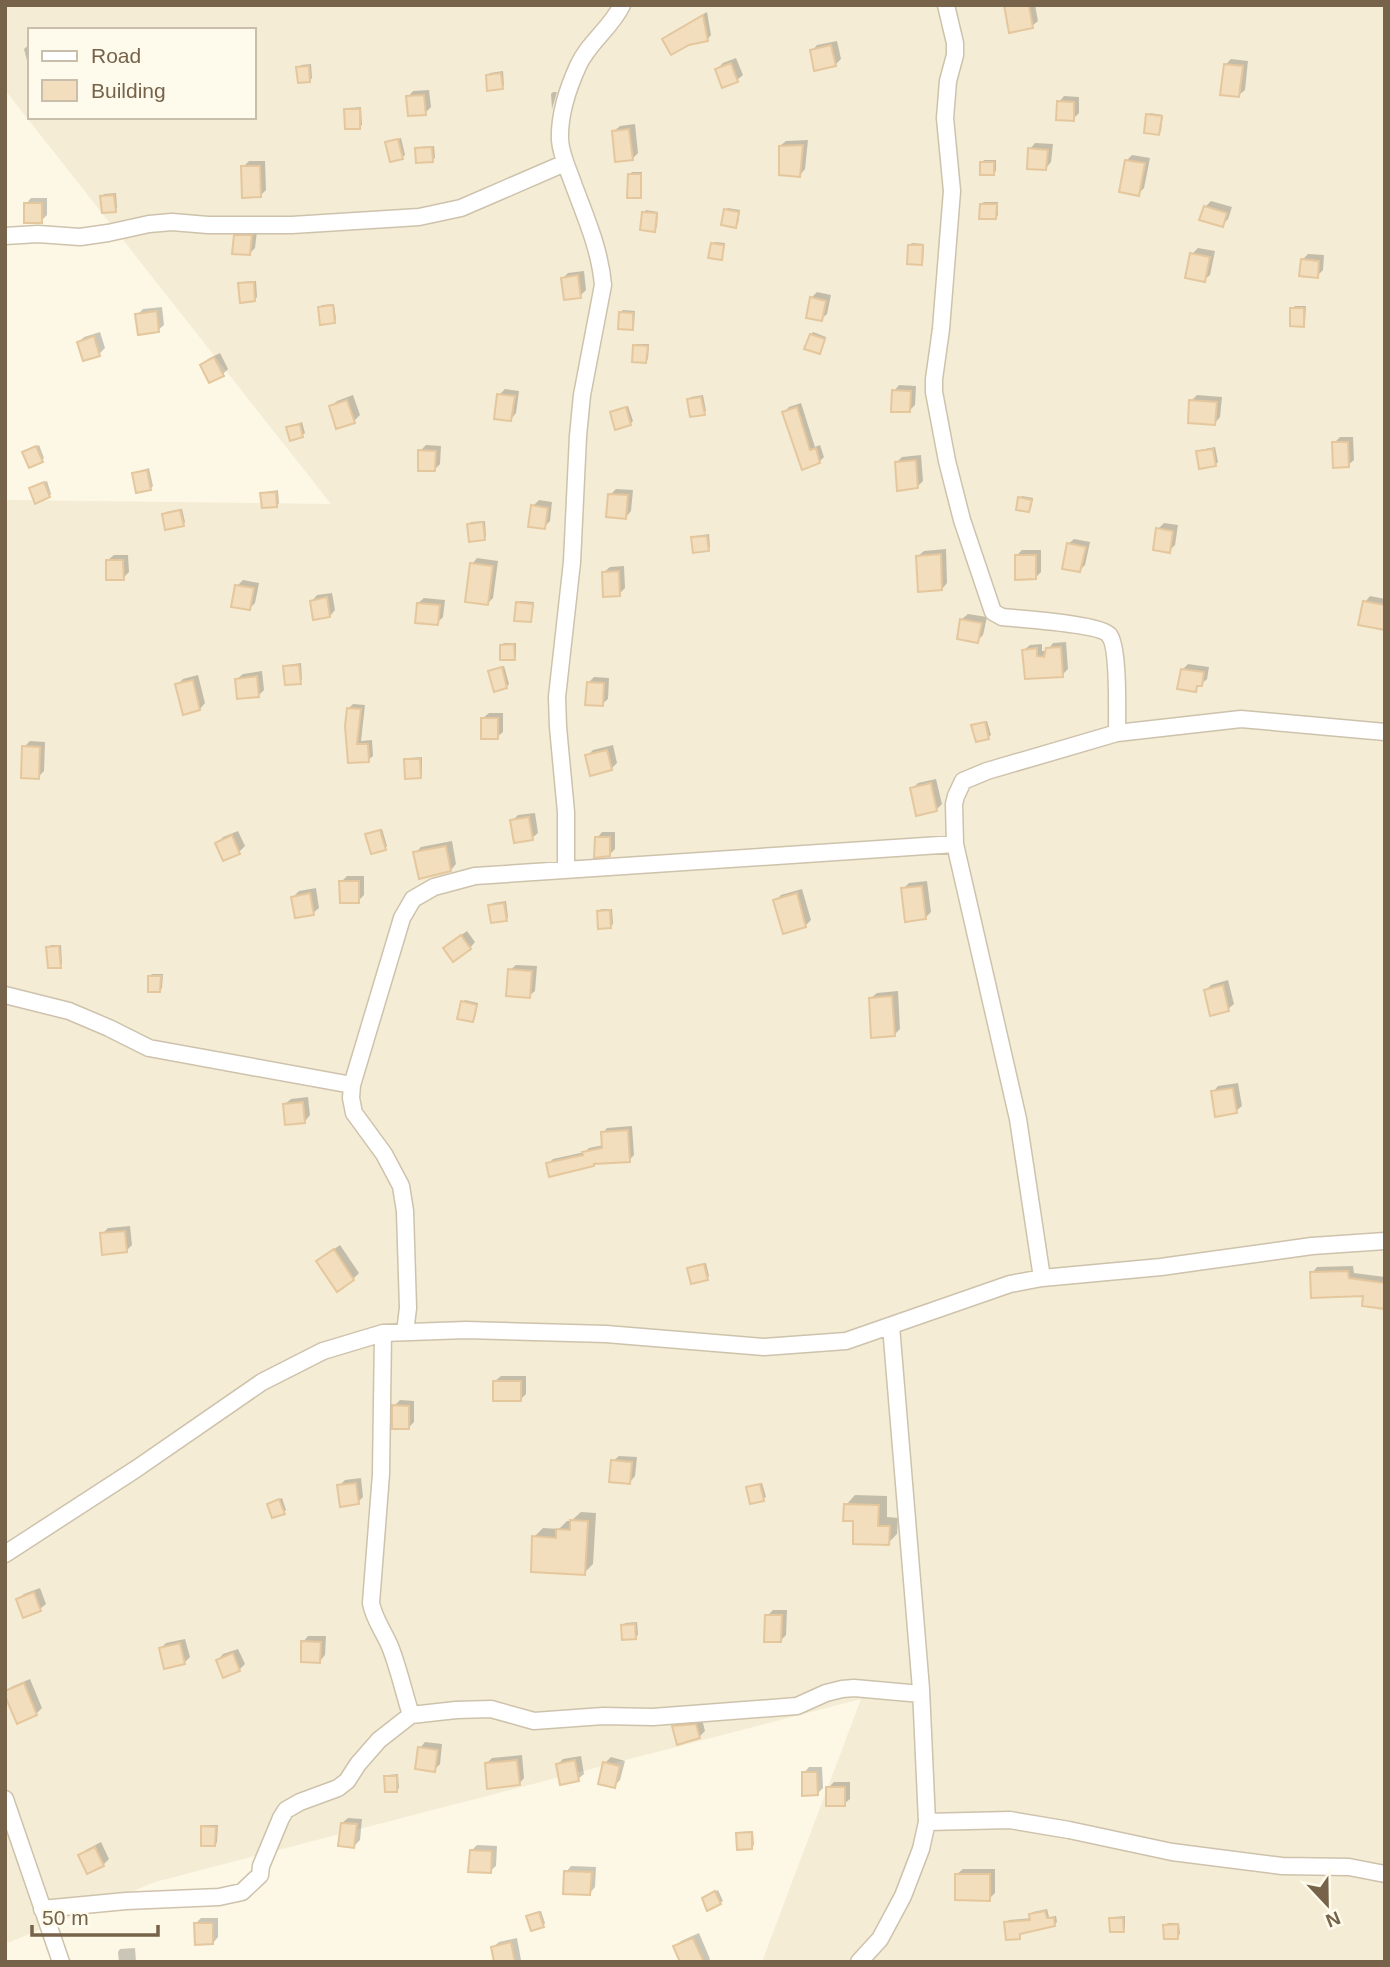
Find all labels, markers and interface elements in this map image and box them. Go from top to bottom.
legend [28,28,256,119]
text: Road [91,44,141,67]
text: Building [91,79,166,102]
north arrow [1292,1869,1362,1939]
scale bar [32,1894,158,1938]
text: 50 m [42,1906,89,1929]
text: N [1323,1907,1343,1932]

